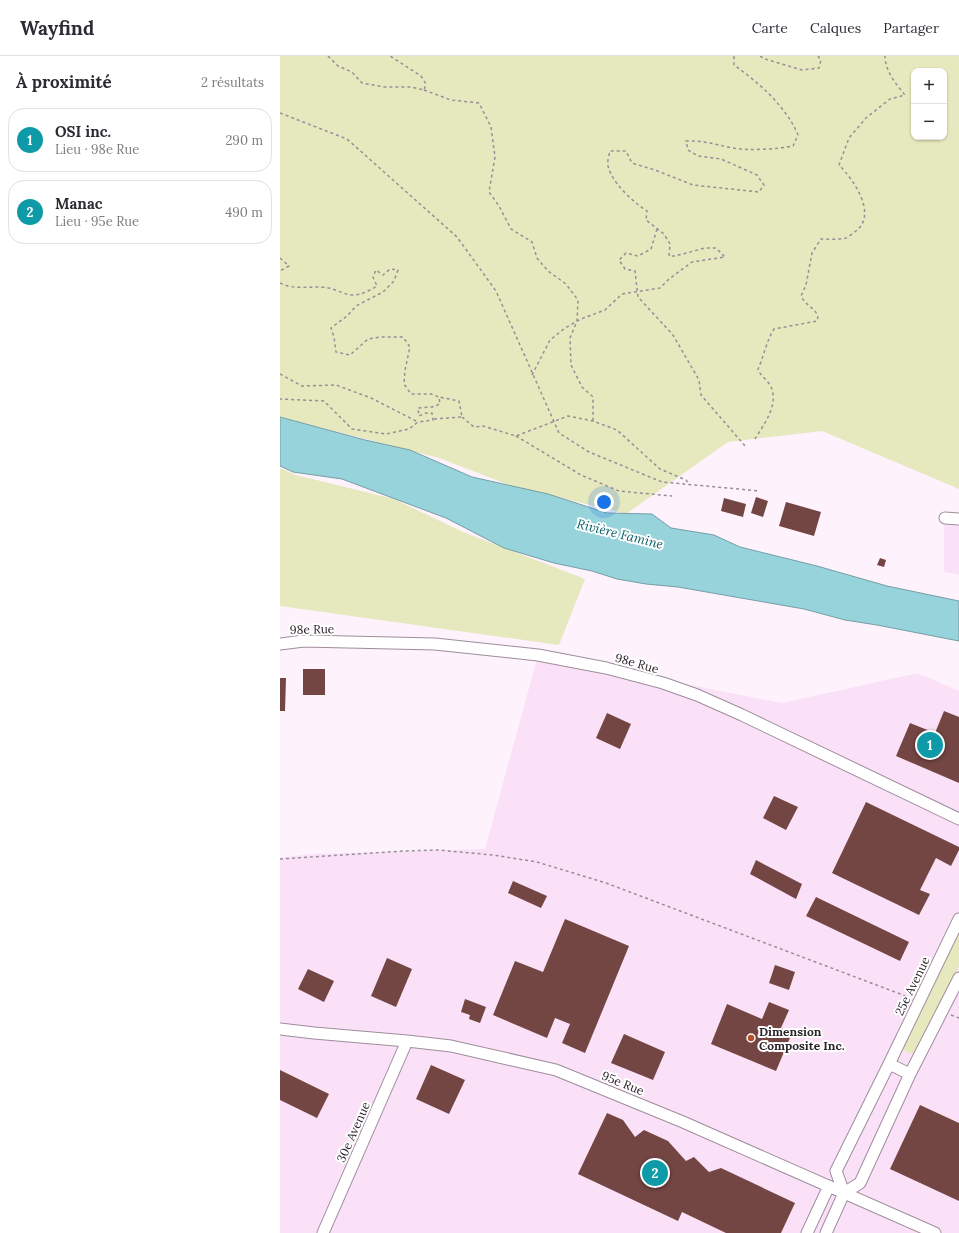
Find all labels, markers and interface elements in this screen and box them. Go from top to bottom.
text: Wayfind [20,16,94,40]
text: Carte [752,19,788,37]
text: Calques [810,19,861,37]
text: Partager [883,19,939,37]
map controls [911,68,947,140]
button: + [911,68,947,104]
text: À proximité [16,71,112,93]
text: 2 résultats [201,74,264,91]
button: − [911,104,947,140]
text: OSI inc. [55,122,111,141]
text: 1 [27,132,33,149]
text: 290 m [225,132,263,149]
text: Lieu · 98e Rue [55,141,139,158]
text: Manac [55,194,103,213]
text: 2 [27,204,33,221]
text: 490 m [225,204,263,221]
text: Lieu · 95e Rue [55,213,139,230]
your location [594,492,614,512]
water label: Rivière Famine [575,515,665,553]
street label: 98e Rue [290,621,335,637]
street label: 98e Rue [614,650,661,676]
pin: 1 [917,730,943,760]
street label: 25e Avenue [891,954,933,1018]
place label: Dimension Composite Inc. [759,1024,845,1053]
marker: Dimension Composite Inc. [746,1033,756,1043]
street label: 95e Rue [600,1068,647,1098]
street label: 30e Avenue [333,1099,373,1165]
pin: 2 [642,1158,668,1188]

